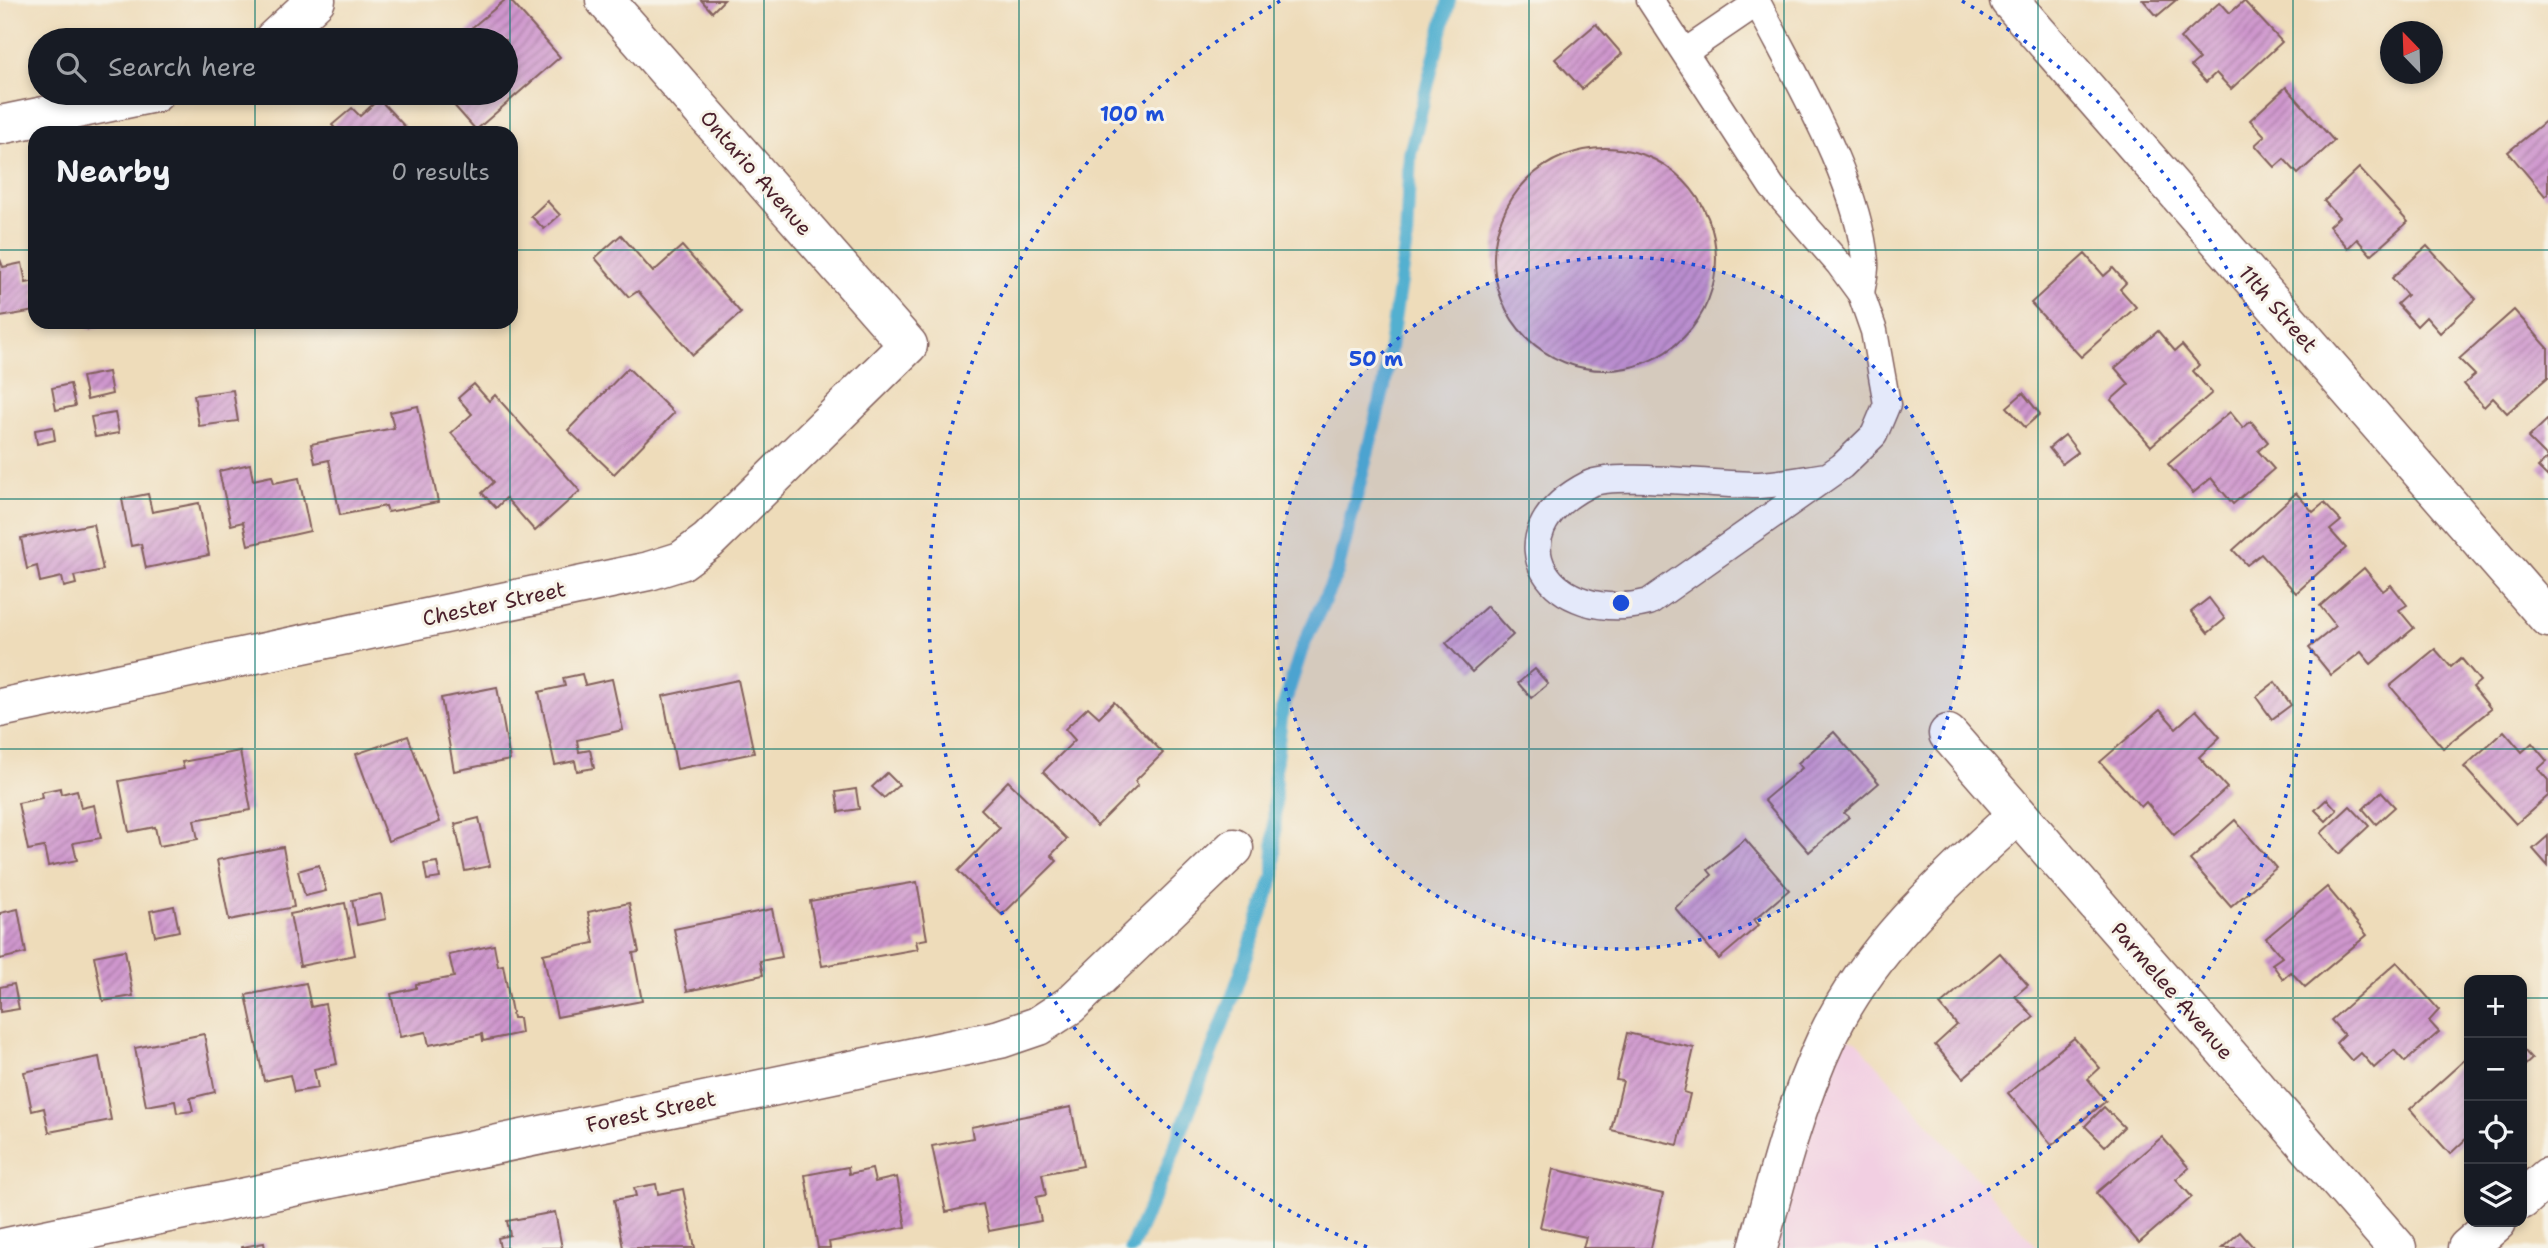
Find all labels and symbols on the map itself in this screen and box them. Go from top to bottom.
north arrow [2380,21,2443,84]
text: 100 m [1100,100,1164,128]
street label: Ontario Avenue [694,104,818,242]
street label: 11th Street [2232,259,2324,359]
text: 50 m [1349,345,1403,373]
street label: Chester Street [420,575,568,633]
centre of rings [1609,591,1633,615]
street label: Parmelee Avenue [2104,916,2240,1066]
street label: Forest Street [584,1085,718,1139]

